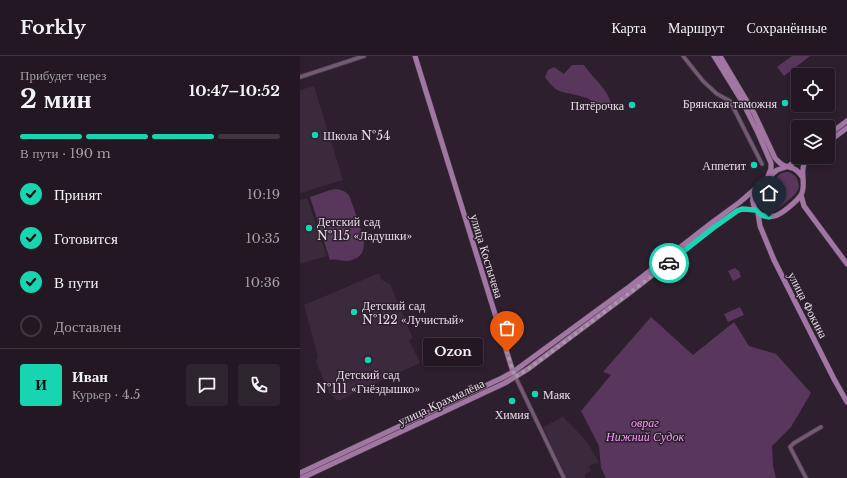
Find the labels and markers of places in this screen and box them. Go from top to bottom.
place label: Брянская таможня [683,96,777,111]
place label: Пятёрочка [571,98,625,113]
marker: Брянская таможня [780,98,790,108]
marker: Пятёрочка [627,100,637,110]
place label: Школа №54 [323,128,390,143]
marker: Школа №54 [310,130,320,140]
place label: Аппетит [702,158,747,173]
marker: Аппетит [749,160,759,170]
pin [752,176,786,217]
place label: Детский сад №115 «Ладушки» [317,214,412,243]
marker: Детский сад №115 «Ладушки» [304,223,314,233]
place label: Детский сад №122 «Лучистый» [362,298,464,327]
marker: Детский сад №122 «Лучистый» [349,307,359,317]
pin [490,311,524,352]
callout: Ozon [423,338,483,366]
marker: Детский сад №111 «Гнёздышко» [363,355,373,365]
place label: Детский сад №111 «Гнёздышко» [316,367,420,396]
place label: Маяк [543,387,571,402]
marker: Маяк [530,389,540,399]
marker: Химия [507,396,517,406]
place label: Химия [495,407,530,422]

